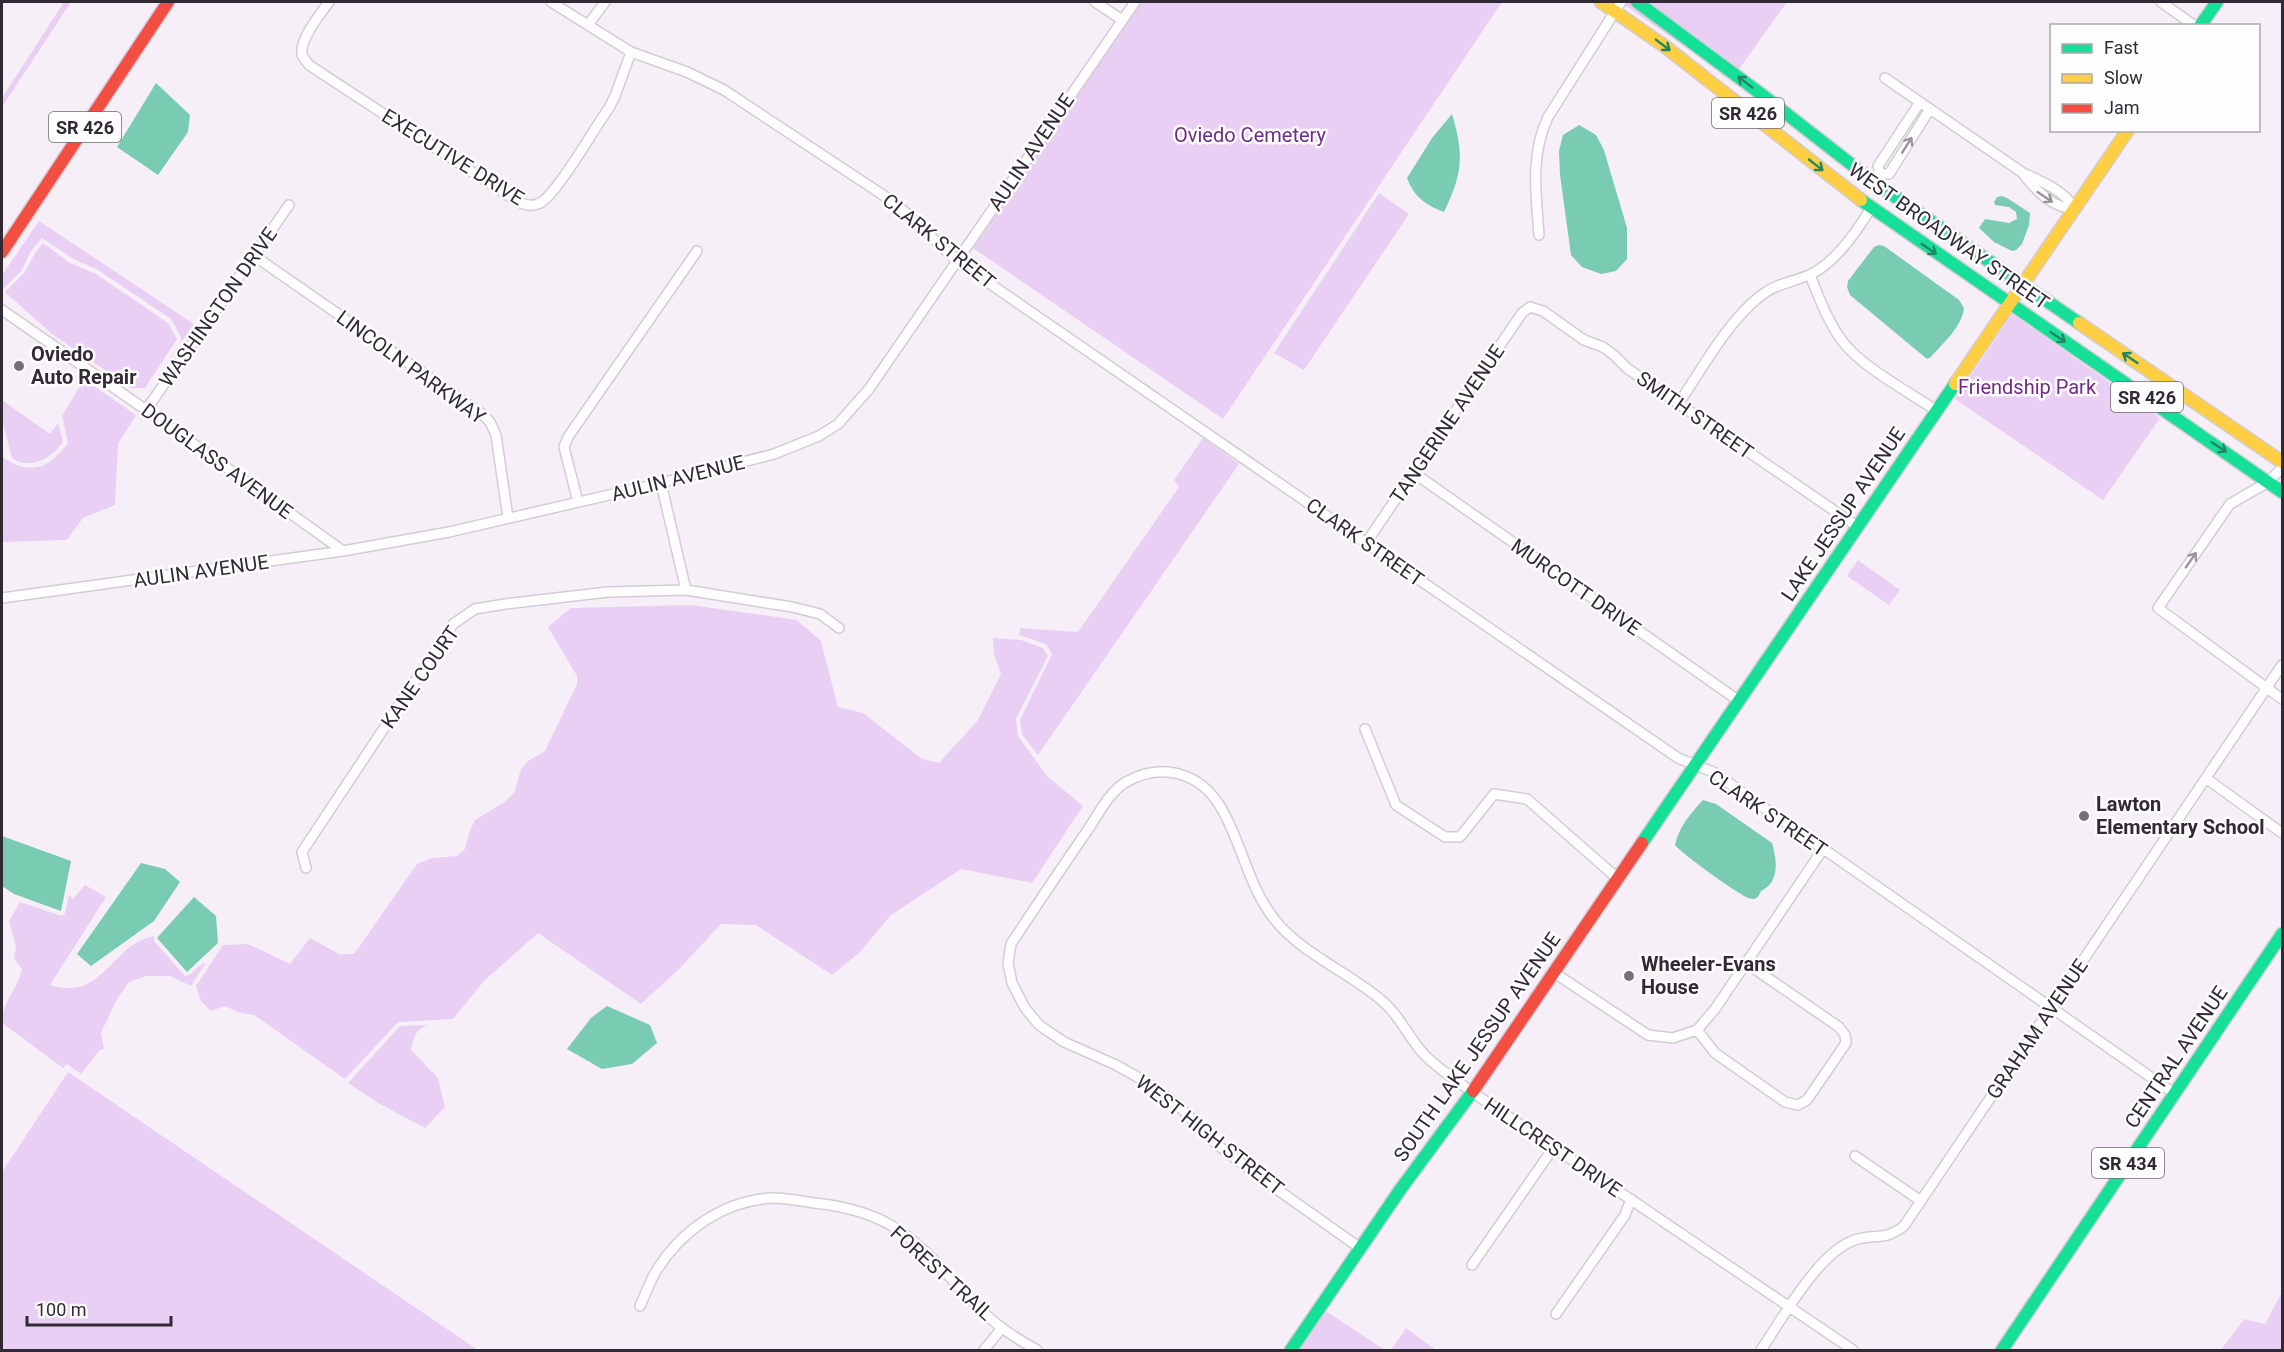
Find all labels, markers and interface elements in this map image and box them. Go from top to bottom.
legend [2050,24,2260,132]
text: Fast [2104,37,2139,58]
one-way arrow [1654,39,1670,51]
text: Slow [2104,67,2143,88]
one-way arrow [1737,76,1753,89]
street label: AULIN AVENUE [983,89,1079,215]
text: Jam [2104,97,2140,118]
road number: SR 426 [1712,98,1784,128]
street label: EXECUTIVE DRIVE [378,104,528,210]
road number: SR 426 [49,112,121,142]
park label: Oviedo Cemetery [1174,123,1326,147]
one-way arrow [1902,137,1914,154]
street label: WEST BROADWAY STREET [1844,158,2054,315]
one-way arrow [1808,159,1824,172]
street label: CLARK STREET [878,188,1000,294]
one-way arrow [2037,191,2053,203]
street label: WASHINGTON DRIVE [154,223,282,391]
one-way arrow [1920,243,1936,255]
street label: LINCOLN PARKWAY [332,305,490,429]
one-way arrow [2049,331,2066,343]
street label: TANGERINE AVENUE [1385,340,1509,508]
place label: Oviedo Auto Repair [31,342,137,389]
one-way arrow [2123,352,2139,364]
marker: Oviedo Auto Repair [12,359,26,373]
street label: SMITH STREET [1632,366,1758,464]
park label: Friendship Park [1958,375,2097,399]
road number: SR 426 [2111,382,2183,412]
street label: DOUGLASS AVENUE [137,398,297,524]
street label: LAKE JESSUP AVENUE [1776,423,1910,605]
one-way arrow [2211,441,2227,453]
street label: AULIN AVENUE [609,450,747,506]
street label: CLARK STREET [1302,493,1428,591]
street label: MURCOTT DRIVE [1507,533,1645,641]
street label: AULIN AVENUE [132,550,270,592]
one-way arrow [2185,553,2197,569]
street label: KANE COURT [376,621,464,733]
street label: CLARK STREET [1704,765,1832,862]
place label: Lawton Elementary School [2096,792,2265,839]
marker: Lawton Elementary School [2077,809,2091,823]
street label: SOUTH LAKE JESSUP AVENUE [1389,928,1565,1166]
place label: Wheeler-Evans House [1641,952,1776,999]
street label: GRAHAM AVENUE [1981,954,2093,1104]
marker: Wheeler-Evans House [1622,969,1636,983]
street label: CENTRAL AVENUE [2120,981,2232,1133]
street label: WEST HIGH STREET [1131,1070,1289,1200]
street label: HILLCREST DRIVE [1480,1092,1626,1202]
road number: SR 434 [2092,1148,2164,1178]
street label: FOREST TRAIL [886,1221,999,1326]
scale bar [27,1289,171,1327]
text: 100 m [36,1299,87,1320]

